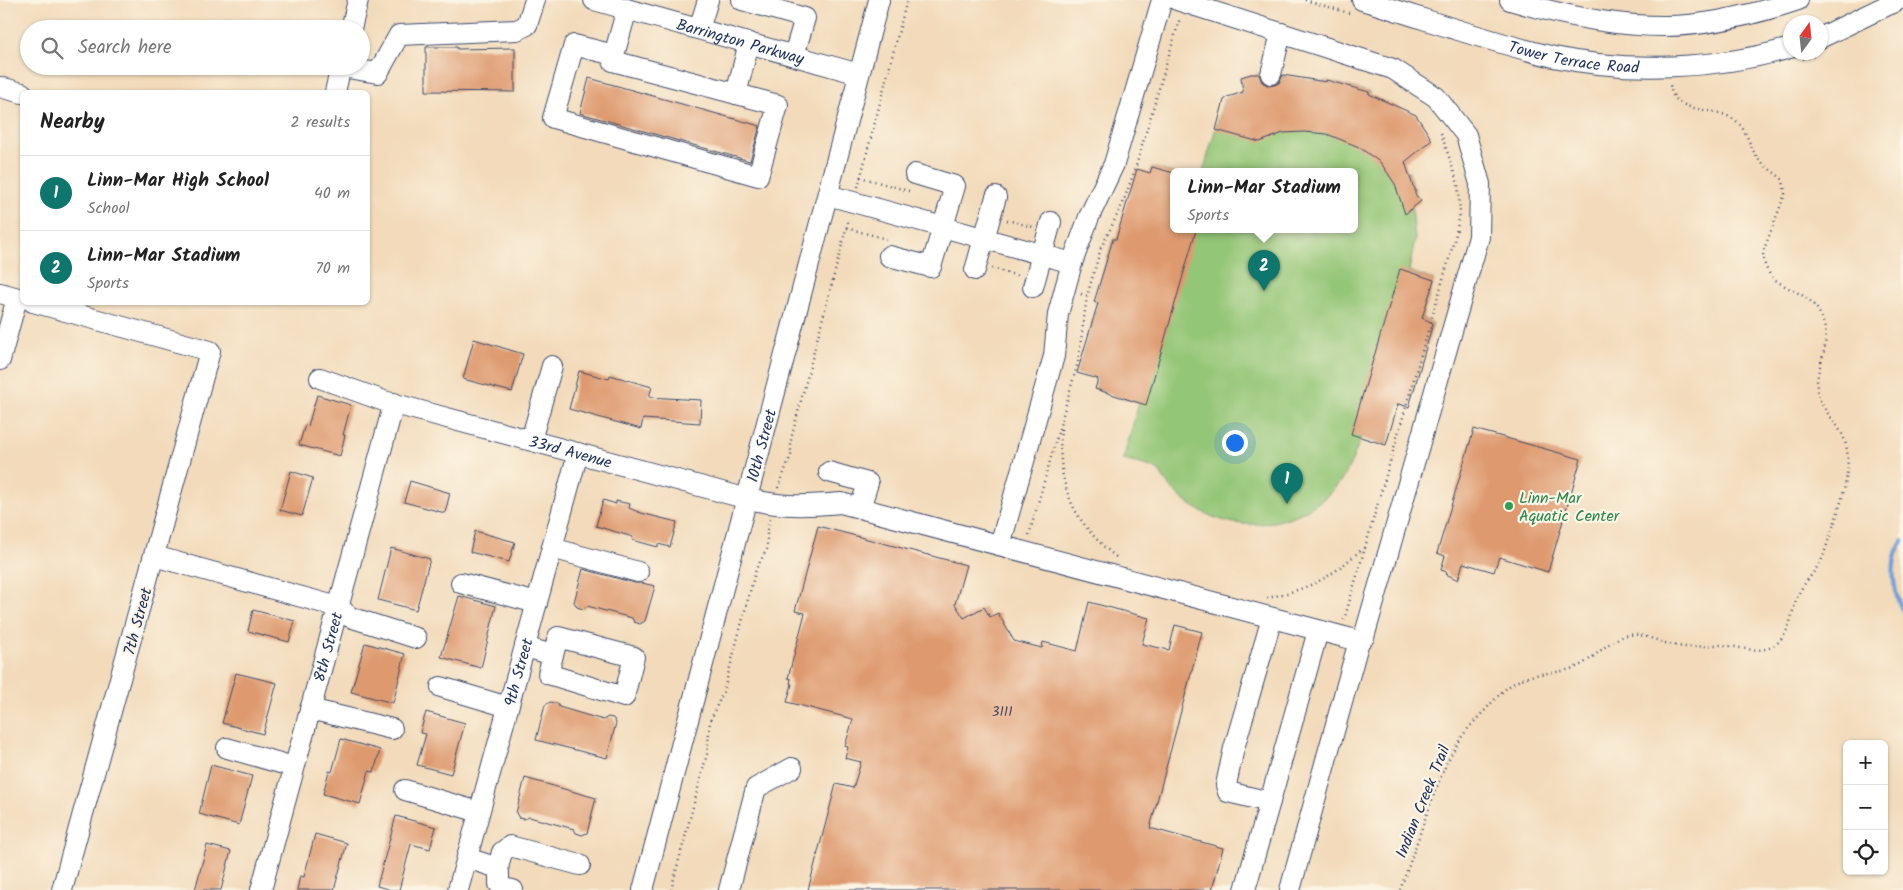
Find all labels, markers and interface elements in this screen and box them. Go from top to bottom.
street label: Barrington Parkway [673,13,807,72]
north arrow [1783,15,1828,60]
search box [20,20,370,75]
text: Search here [78,33,172,63]
icon: search [38,34,66,62]
street label: Tower Terrace Road [1505,35,1640,81]
text: Nearby [40,106,105,139]
text: 2 results [290,110,350,135]
text: Linn-Mar High School [87,166,269,196]
popup [1170,168,1358,233]
text: Linn-Mar Stadium [1187,173,1341,203]
text: 1 [54,181,58,206]
text: 40 m [314,181,350,206]
text: School [87,196,130,221]
text: Sports [1187,203,1229,228]
text: Linn-Mar Stadium [87,241,240,271]
pin: 2 [1248,250,1280,291]
text: 2 [51,256,61,281]
text: 70 m [315,256,350,281]
text: Sports [87,271,129,296]
street label: 10th Street [741,406,784,485]
street label: 33rd Avenue [526,429,614,476]
your location [1222,430,1248,456]
pin: 1 [1271,463,1303,504]
place label: Linn-Mar Aquatic Center [1519,486,1621,529]
marker: Linn-Mar Aquatic Center [1503,500,1515,512]
street label: 7th Street [117,584,160,658]
street label: 8th Street [307,609,351,685]
street label: 9th Street [498,635,541,709]
house number: 3111 [991,701,1013,723]
map controls [1843,740,1888,875]
button: + [1843,740,1888,785]
street label: Indian Creek Trail [1389,741,1457,862]
button: − [1843,785,1888,830]
button: locate [1843,830,1888,875]

